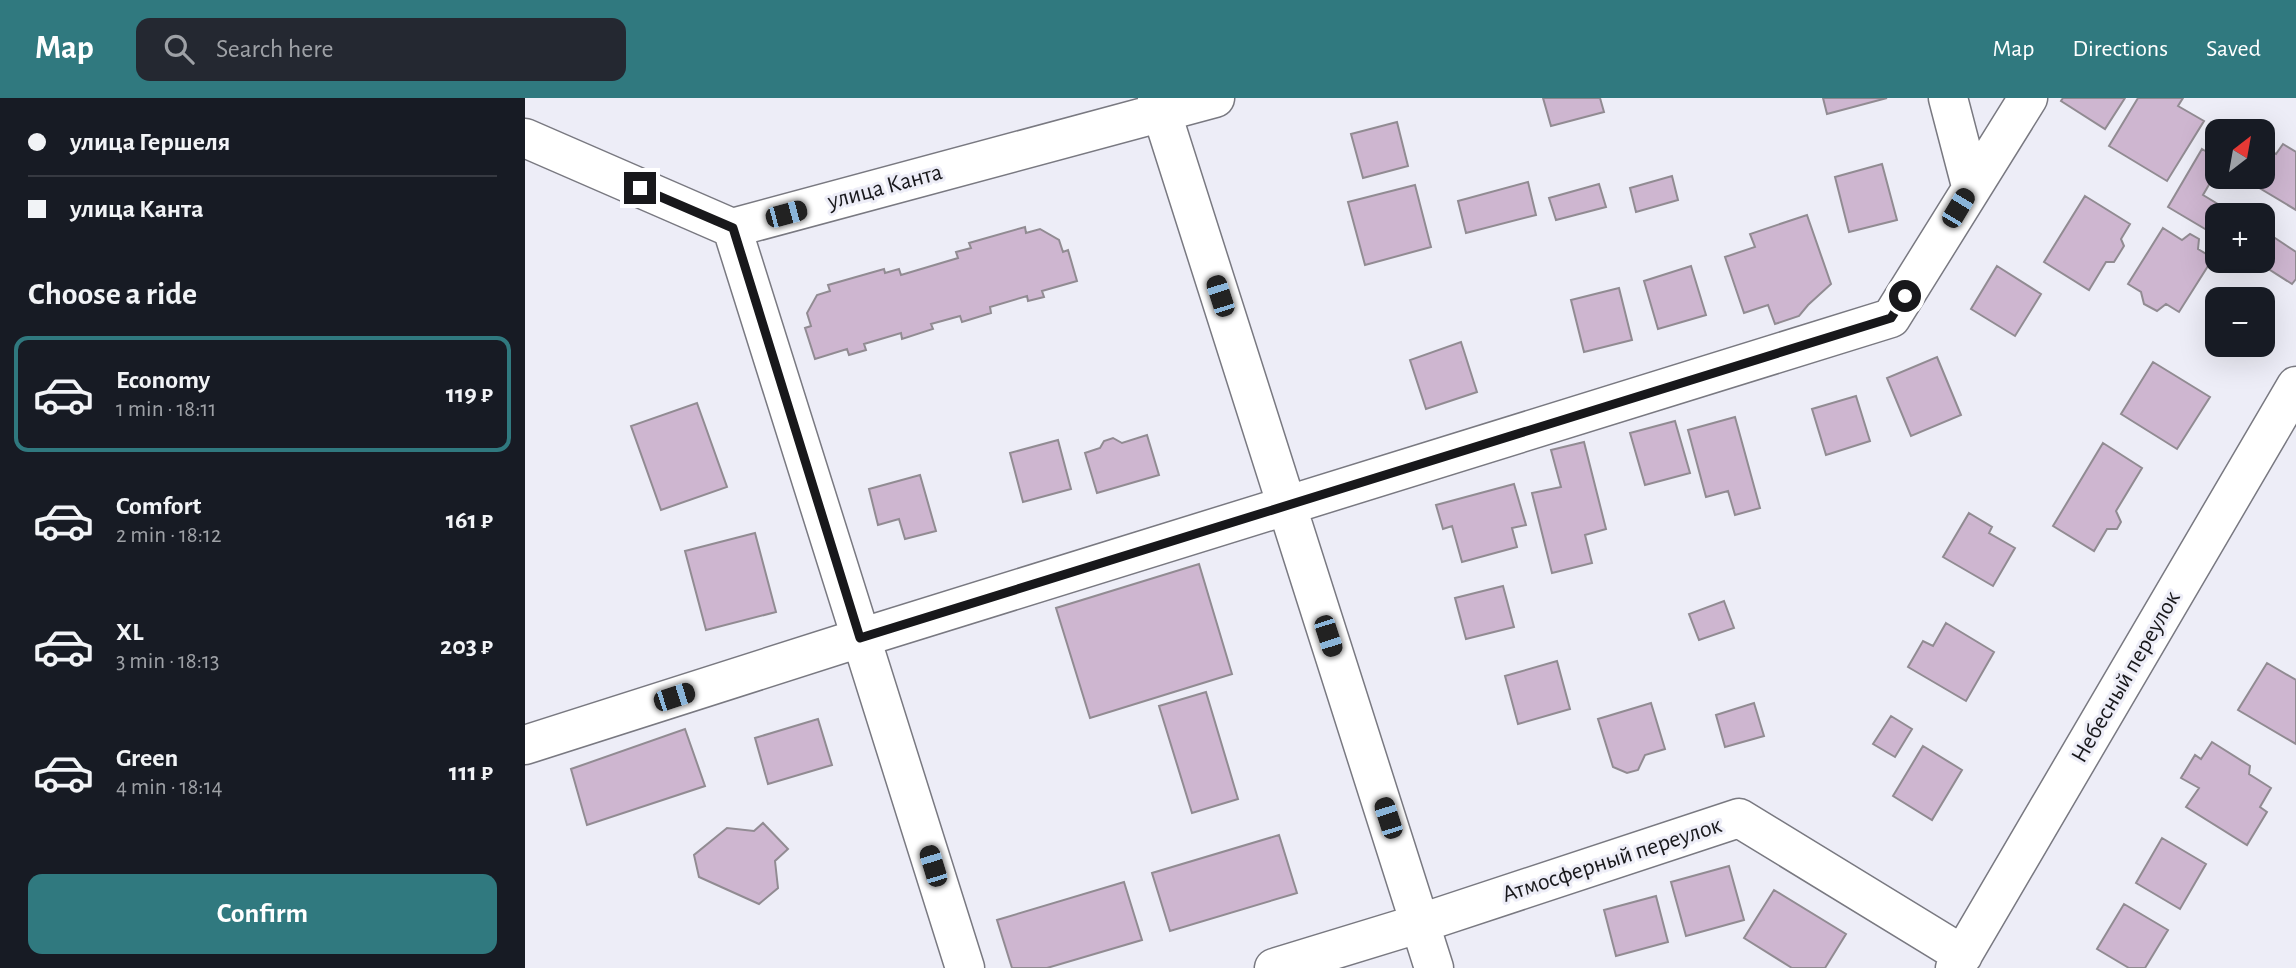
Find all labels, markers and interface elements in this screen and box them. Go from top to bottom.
search box [136,18,626,81]
icon: search [160,30,198,68]
text: Map [35,32,94,65]
text: Search here [216,36,334,62]
text: Map [1992,37,2034,61]
text: Directions [2072,37,2168,61]
text: Saved [2206,37,2261,61]
north arrow [2205,119,2275,189]
map controls [2205,119,2275,357]
text: улица Гершеля [70,129,230,155]
street label: улица Канта [824,160,945,214]
route end [624,172,656,204]
car [1939,185,1978,231]
text: улица Канта [70,196,203,222]
car [763,198,810,230]
button: + [2205,203,2275,273]
car [1204,273,1237,319]
text: Choose a ride [28,278,197,310]
route start [1889,280,1921,312]
button: − [2205,287,2275,357]
icon: car [32,363,95,426]
text: Economy [116,367,210,393]
text: 119 ₽ [446,381,493,407]
text: 1 min · 18:11 [116,398,216,421]
icon: car [32,489,95,552]
text: Comfort [116,493,201,519]
text: 161 ₽ [446,507,493,533]
text: 2 min · 18:12 [116,524,221,547]
street label: Небесный переулок [2067,587,2185,767]
car [1312,613,1345,659]
icon: car [32,615,95,678]
text: XL [116,619,143,645]
text: 203 ₽ [440,633,493,659]
text: 3 min · 18:13 [116,650,219,673]
car [651,681,698,713]
icon: car [32,741,95,804]
text: Green [116,745,178,771]
text: 111 ₽ [449,759,493,785]
text: 4 min · 18:14 [116,776,223,799]
car [1372,795,1405,841]
street label: Атмосферный переулок [1499,813,1725,907]
car [917,843,950,889]
button: Confirm [28,874,497,954]

